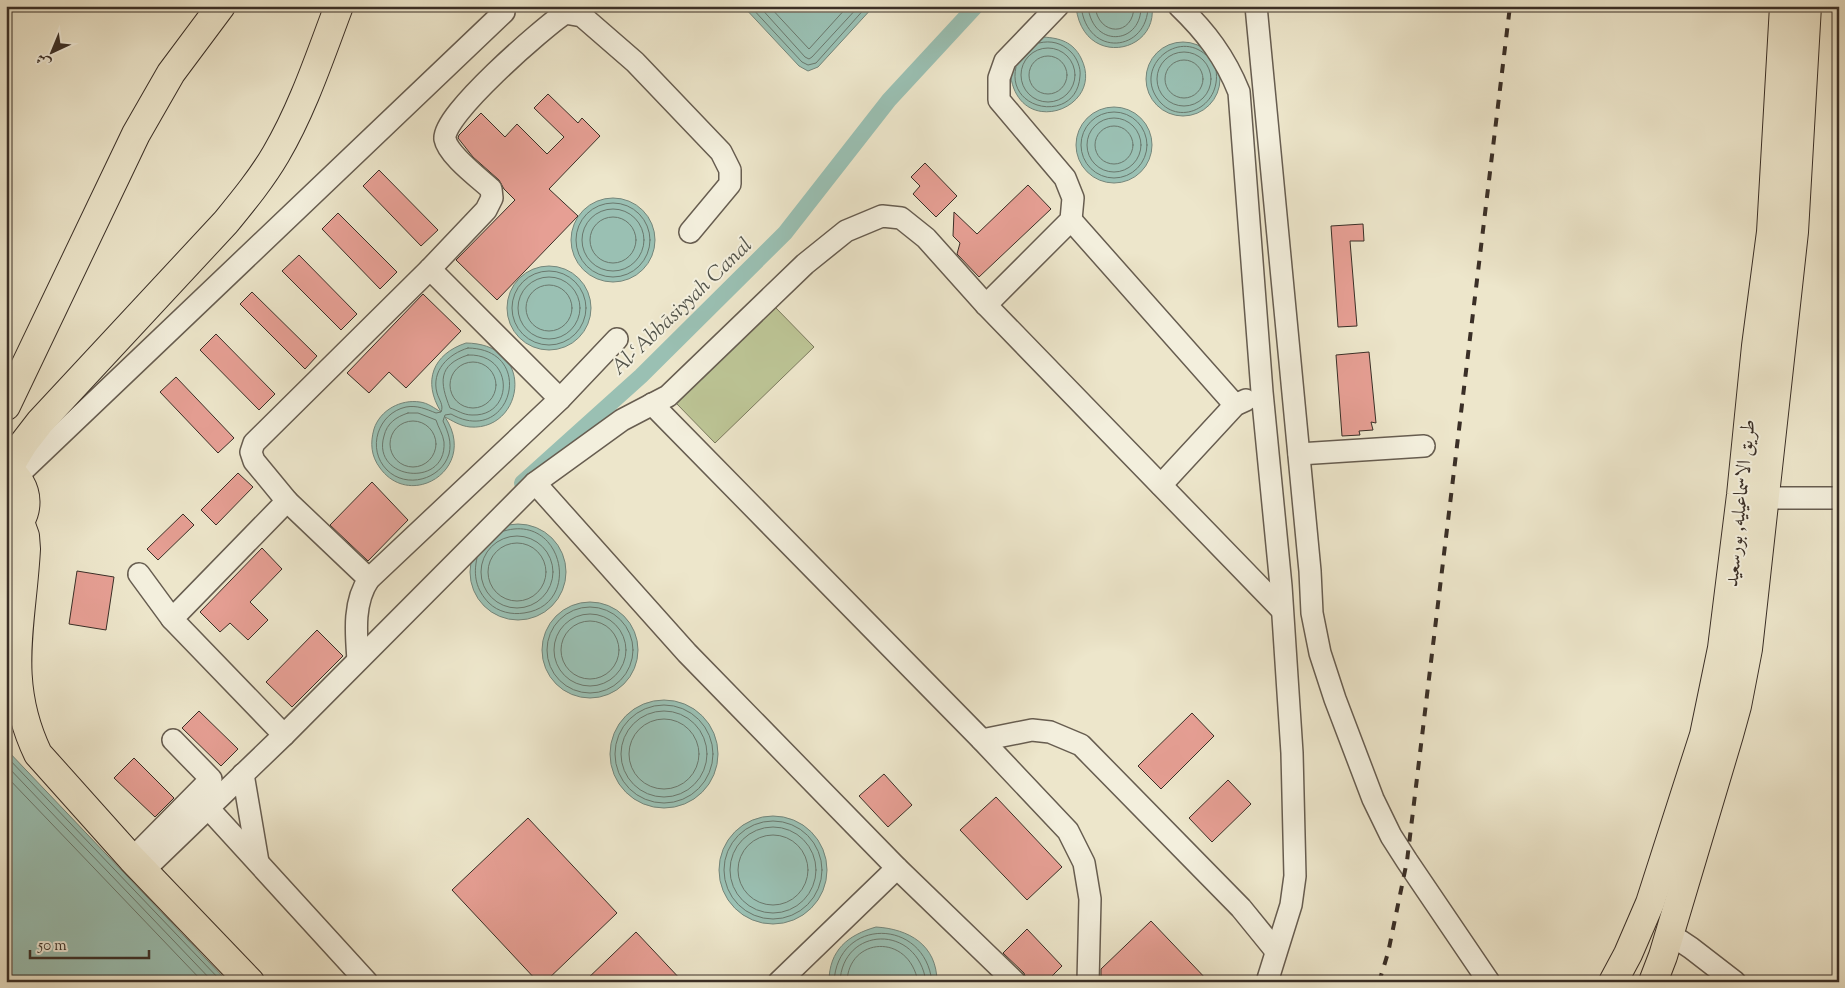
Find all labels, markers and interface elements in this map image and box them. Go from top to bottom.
north arrow [28,28,78,78]
text: ش [32,48,56,72]
water label: Al-ʿAbbāsiyyah Canal [605,232,760,383]
street label: طريق الاسماعيليه, بورسعيد [1718,418,1765,588]
scale bar [30,928,149,960]
text: 50 m [37,936,67,957]

